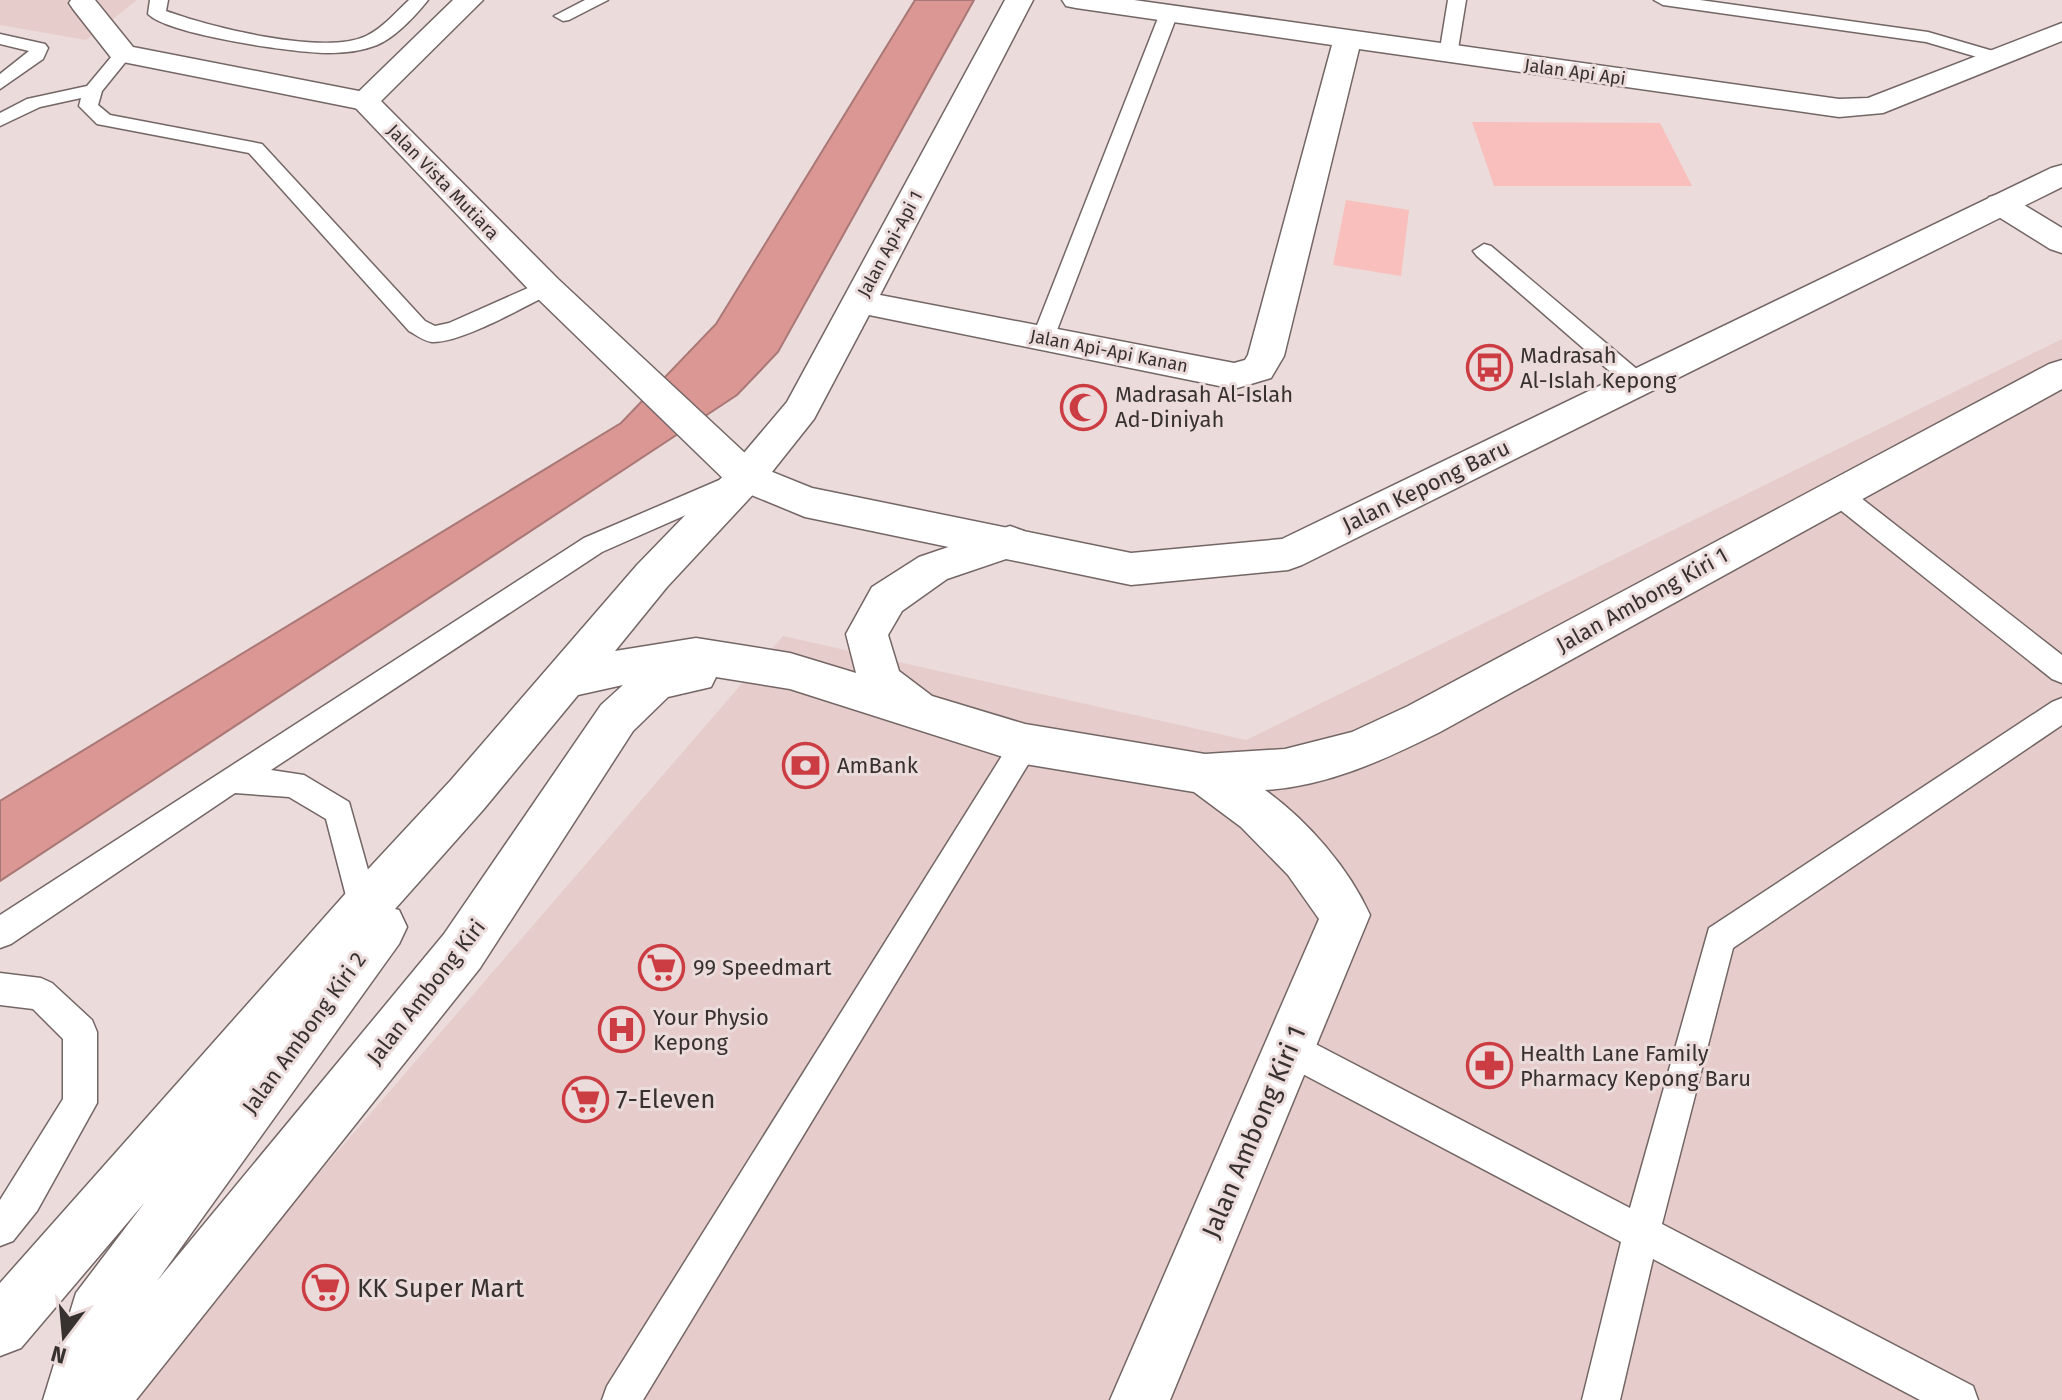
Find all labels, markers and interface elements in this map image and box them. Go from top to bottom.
street label: Jalan Api Api [1523,54,1627,90]
street label: Jalan Vista Mutiara [382,120,504,244]
street label: Jalan Api-Api 1 [853,187,927,301]
street label: Jalan Api-Api Kanan [1028,325,1190,377]
place label: Madrasah Al-Islah Kepong [1520,342,1677,394]
bus stop icon: Madrasah Al-Islah Kepong [1465,344,1513,392]
place label: Madrasah Al-Islah Ad-Diniyah [1115,381,1293,433]
mosque icon: Madrasah Al-Islah Ad-Diniyah [1060,383,1108,431]
street label: Jalan Kepong Baru [1338,434,1514,538]
street label: Jalan Ambong Kiri 1 [1551,542,1733,658]
bank icon: AmBank [782,741,830,789]
place label: AmBank [837,752,919,779]
street label: Jalan Ambong Kiri [361,914,491,1070]
supermarket icon: 99 Speedmart [638,943,686,991]
street label: Jalan Ambong Kiri 2 [236,947,372,1119]
place label: 99 Speedmart [693,954,831,981]
place label: Your Physio Kepong [653,1004,769,1056]
hospital icon: Your Physio Kepong [598,1006,646,1054]
street label: Jalan Ambong Kiri 1 [1195,1021,1313,1243]
place label: Health Lane Family Pharmacy Kepong Baru [1520,1040,1751,1092]
pharmacy icon: Health Lane Family Pharmacy Kepong Baru [1465,1042,1513,1090]
supermarket icon: 7-Eleven [561,1075,609,1123]
place label: 7-Eleven [616,1084,715,1115]
supermarket icon: KK Super Mart [302,1264,350,1312]
place label: KK Super Mart [357,1273,525,1304]
north arrow [24,1296,104,1376]
text: N [48,1340,69,1370]

